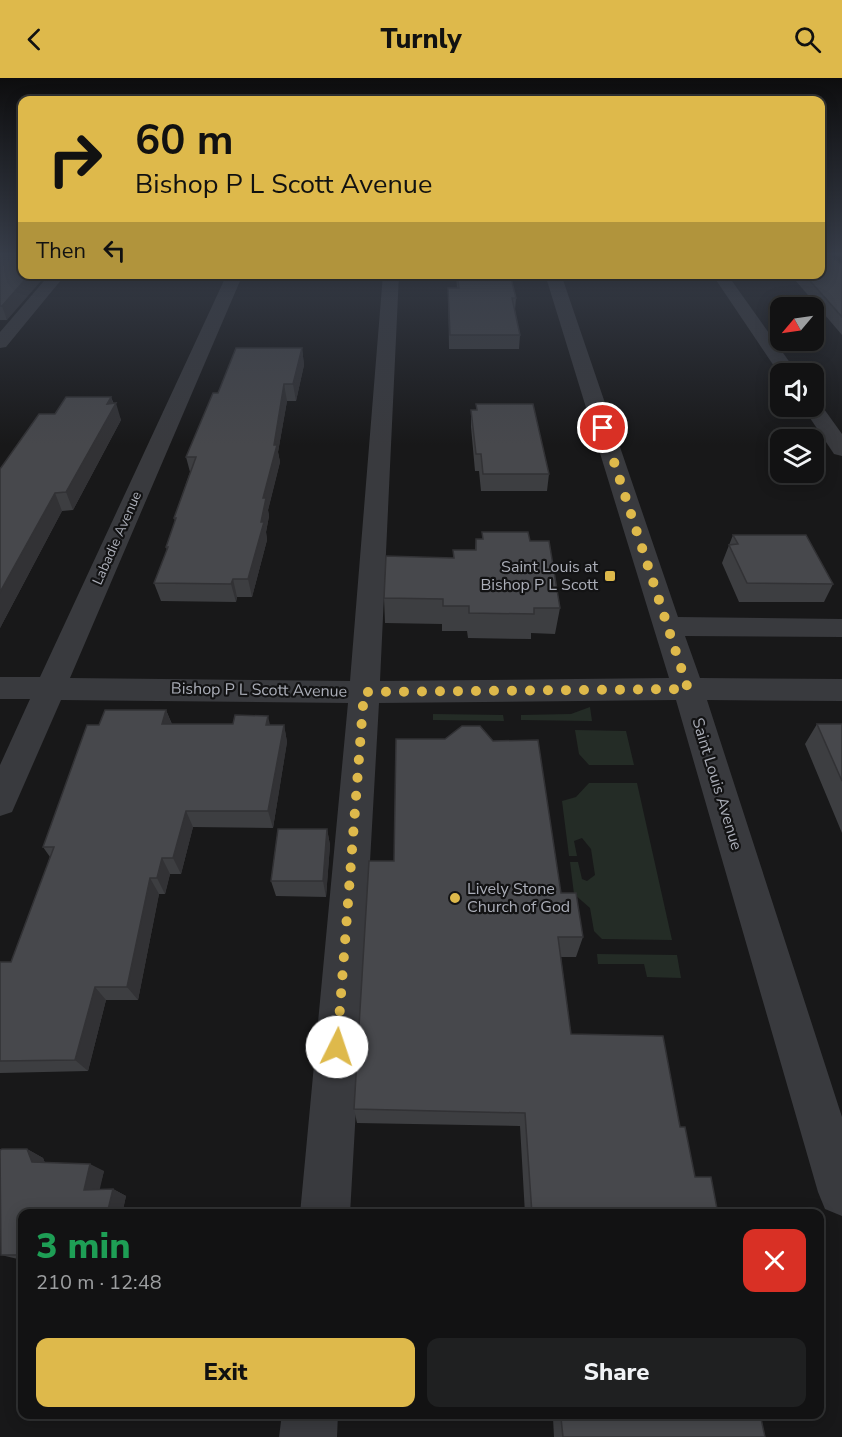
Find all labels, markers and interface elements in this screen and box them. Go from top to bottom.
text: Turnly [380,21,462,58]
icon: back [18,23,51,56]
icon: search [791,23,824,56]
text: 60 m [135,112,234,169]
icon: right [36,120,114,198]
text: Bishop P L Scott Avenue [135,166,432,203]
icon: left [98,234,131,267]
text: Then [36,236,86,266]
north arrow [770,297,824,351]
map controls [770,297,824,483]
button: sound [770,363,824,417]
pin [577,402,628,453]
icon: arrive [586,411,619,444]
button: layers [770,429,824,483]
street label: Labadie Avenue [88,488,146,588]
place label: Saint Louis at Bishop P L Scott [480,556,598,596]
marker: Saint Louis at Bishop P L Scott [603,569,617,583]
street label: Bishop P L Scott Avenue [171,677,347,703]
street label: Saint Louis Avenue [686,715,748,853]
place label: Lively Stone Church of God [467,878,570,918]
marker: Lively Stone Church of God [448,891,462,905]
position arrow [305,1015,369,1079]
text: 3 min [36,1222,131,1271]
button: close [743,1229,806,1292]
text: 210 m · 12:48 [36,1269,162,1296]
button: Exit [36,1338,415,1407]
button: Share [427,1338,806,1407]

